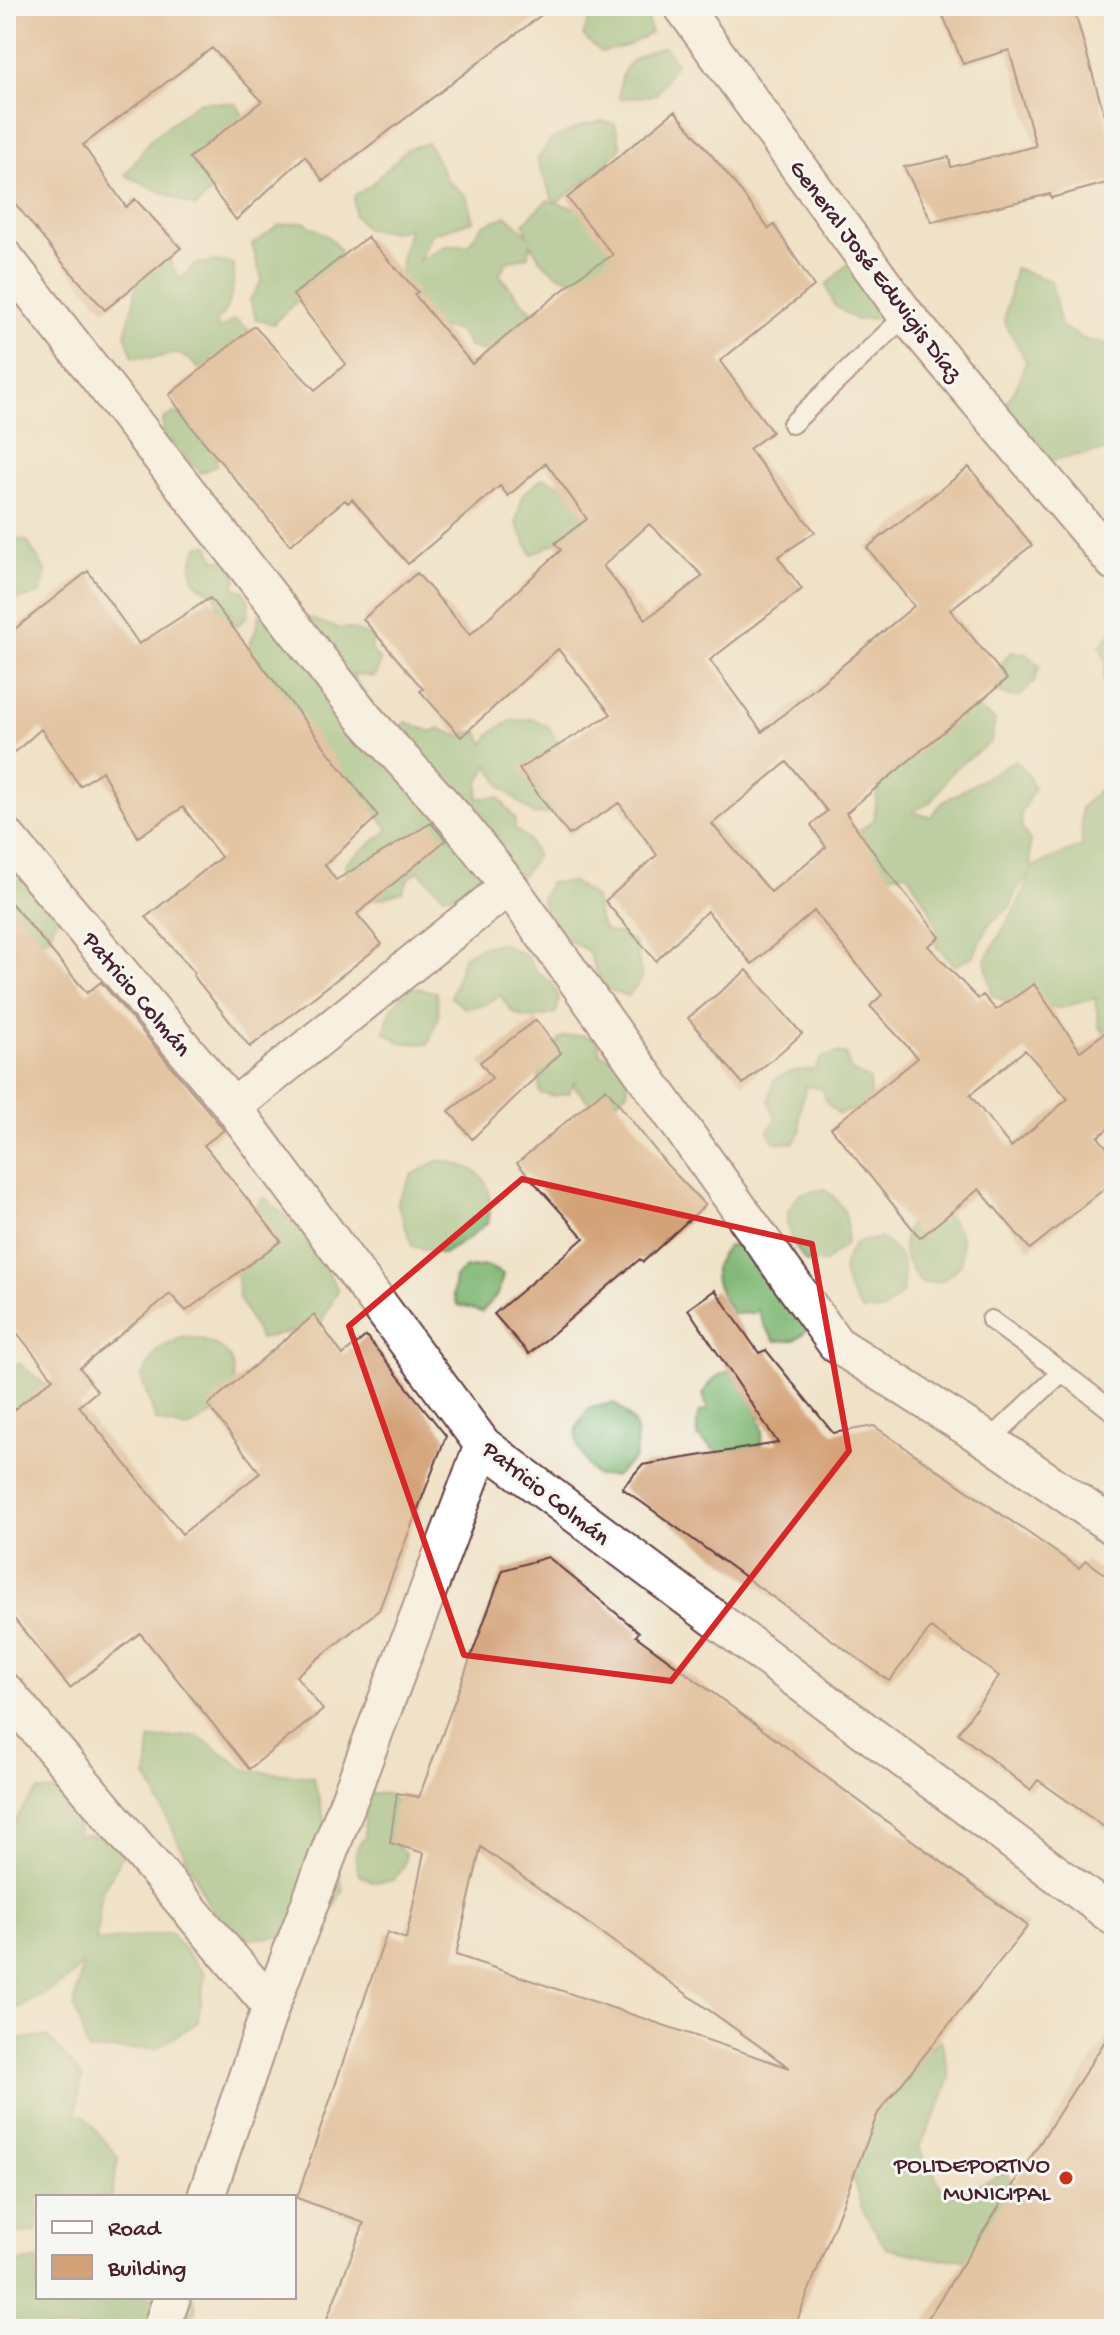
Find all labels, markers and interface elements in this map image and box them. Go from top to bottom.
street label: General José Eduvigis Díaz [781,155,968,390]
street label: Patricio Colmán [74,926,196,1064]
street label: Patricio Colmán [474,1435,615,1554]
place label: POLIDEPORTIVO MUNICIPAL [893,2153,1051,2210]
marker: POLIDEPORTIVO MUNICIPAL [1057,2169,1075,2187]
legend [36,2195,296,2299]
text: Road [108,2216,162,2245]
text: Building [107,2256,186,2285]

